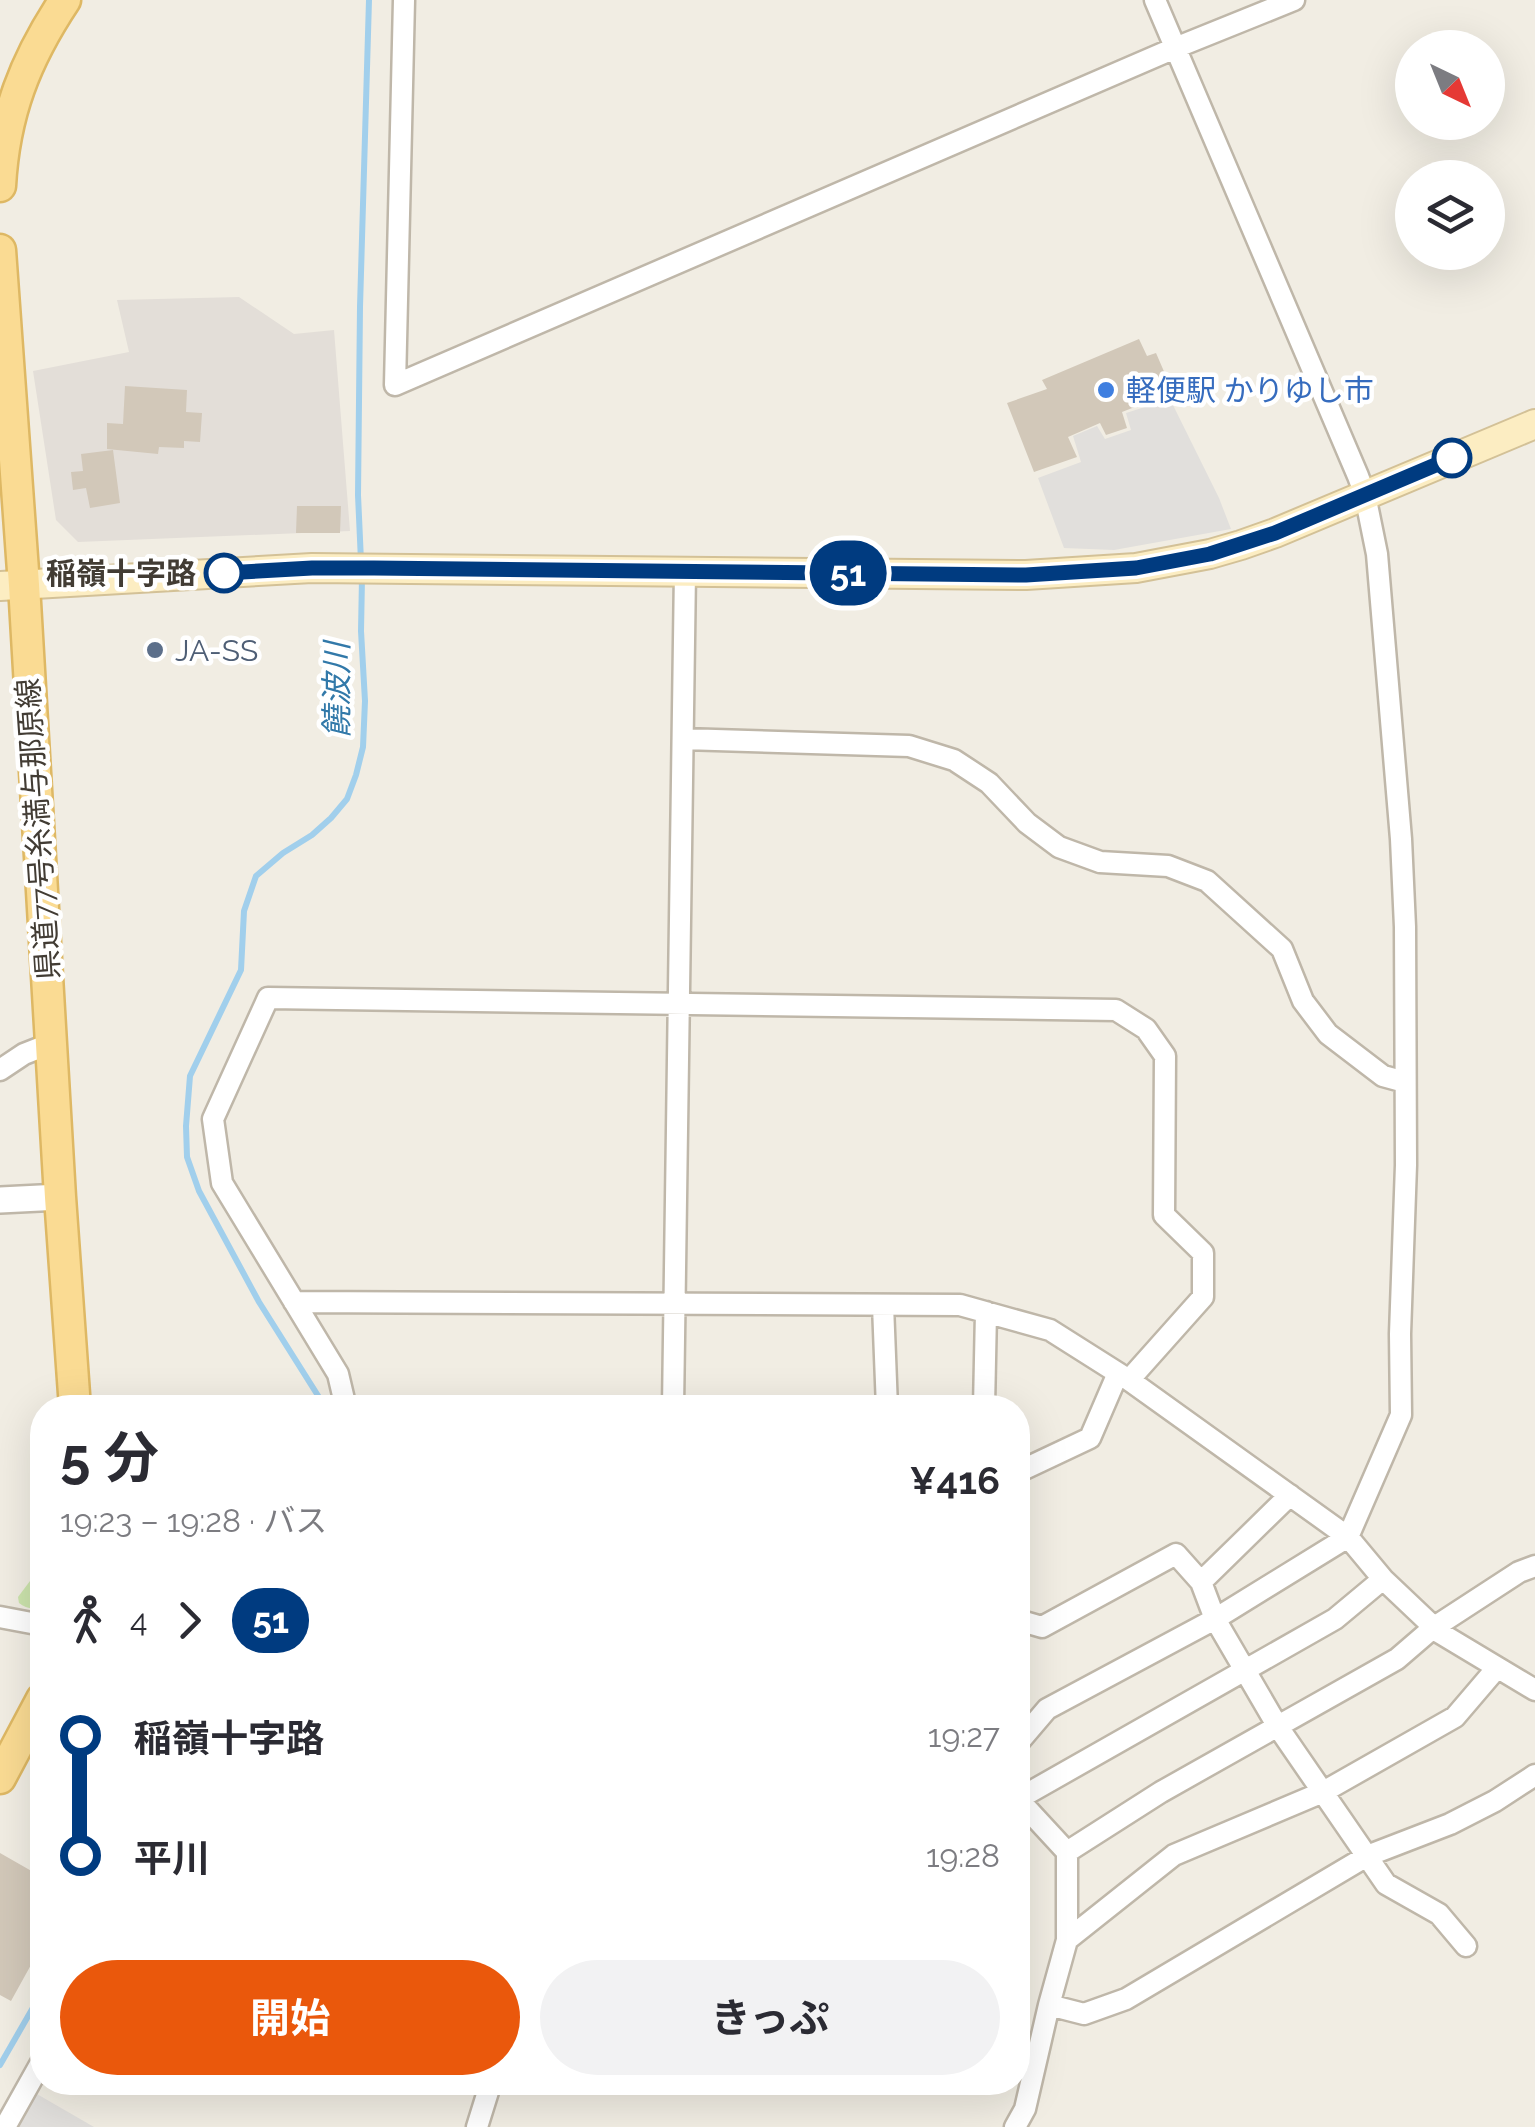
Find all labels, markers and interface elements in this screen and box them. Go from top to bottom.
north arrow [1395,30,1505,140]
map controls [1395,30,1505,270]
button: layers [1395,160,1505,270]
place label: 軽便駅 かりゆし市 [1126,373,1374,408]
marker: 軽便駅 かりゆし市 [1095,379,1117,401]
unlabelled marker [1433,439,1471,477]
line badge: 51 [803,540,893,606]
text: 51 [830,553,866,594]
marker: 稲嶺十字路 [205,554,243,592]
place label: 稲嶺十字路 [46,556,196,591]
place label: JA-SS [175,633,258,668]
marker: JA-SS [144,639,166,661]
water label: 饒波川 [318,639,355,738]
street label: 県道77号糸満与那原線 [10,677,66,981]
text: 5 分 [60,1425,159,1490]
text: ¥416 [909,1458,1000,1503]
text: 19:23 – 19:28 · バス [60,1502,327,1539]
icon: walk [60,1593,115,1648]
icon: forward [162,1593,217,1648]
text: 51 [252,1600,289,1641]
text: 4 [130,1602,147,1639]
text: 稲嶺十字路 [134,1716,324,1761]
text: 19:27 [928,1717,1000,1754]
text: 平川 [134,1836,210,1881]
text: 19:28 [926,1837,1000,1874]
button: 開始 [60,1960,520,2075]
button: きっぷ [540,1960,1000,2075]

